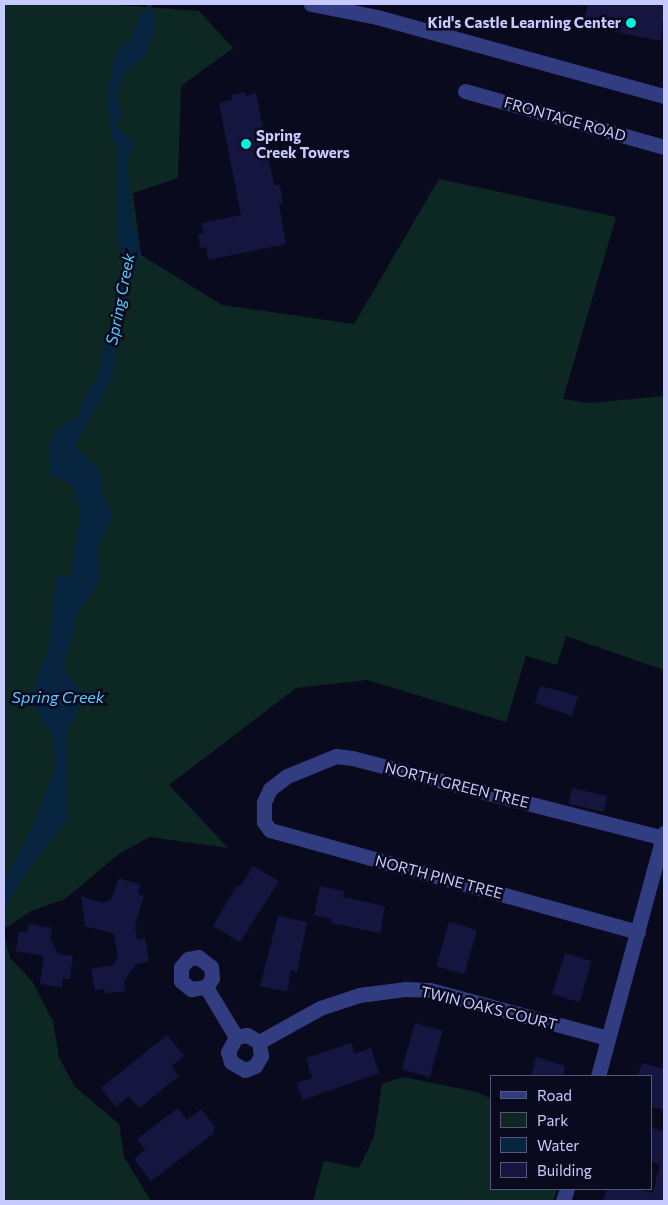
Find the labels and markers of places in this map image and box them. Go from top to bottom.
place label: Kid's Castle Learning Center [428,14,621,32]
marker: Kid's Castle Learning Center [625,17,637,29]
place label: Spring Creek Towers [256,126,350,161]
marker: Spring Creek Towers [240,138,252,150]

